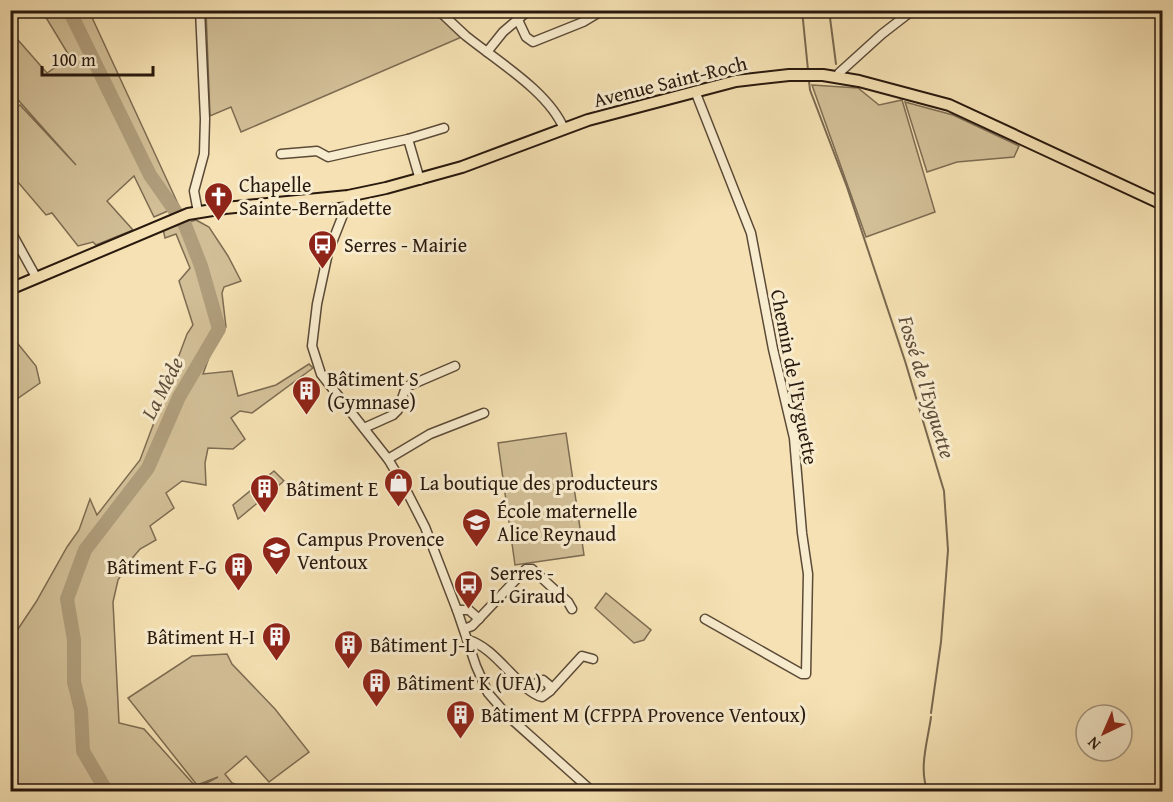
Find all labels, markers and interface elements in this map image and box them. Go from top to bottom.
scale bar [42,39,153,77]
text: 100 m [51,46,96,73]
street label: Avenue Saint-Roch [590,48,750,114]
place label: Chapelle Sainte-Bernadette [239,170,392,222]
church icon: Chapelle Sainte-Bernadette [202,180,234,222]
bus stop icon: Serres - Mairie [307,228,339,270]
place label: Serres - Mairie [344,230,467,259]
street label: Chemin de l'Eyguette [764,287,826,467]
water label: Fossé de l'Eyguette [890,311,963,462]
water label: La Mède [133,351,191,426]
place label: Bâtiment S (Gymnase) [327,364,419,416]
building icon: Bâtiment S (Gymnase) [290,374,322,416]
shop icon: La boutique des producteurs [383,466,415,508]
place label: La boutique des producteurs [420,468,658,497]
building icon: Bâtiment E [249,472,281,514]
place label: Bâtiment E [286,474,378,503]
place label: École maternelle Alice Reynaud [497,496,637,548]
school or university icon: École maternelle Alice Reynaud [460,506,492,548]
place label: Campus Provence Ventoux [297,524,444,576]
school or university icon: Campus Provence Ventoux [260,534,292,576]
building icon: Bâtiment F-G [222,550,254,592]
place label: Bâtiment F-G [107,552,217,581]
place label: Serres - L. Giraud [490,558,566,610]
bus stop icon: Serres - L. Giraud [453,568,485,610]
building icon: Bâtiment H-I [260,620,292,662]
place label: Bâtiment H-I [147,622,255,651]
building icon: Bâtiment J-L [333,628,365,670]
place label: Bâtiment J-L [370,630,475,659]
building icon: Bâtiment K (UFA) [360,666,392,708]
place label: Bâtiment K (UFA) [397,668,542,697]
building icon: Bâtiment M (CFPPA Provence Ventoux) [444,698,476,740]
place label: Bâtiment M (CFPPA Provence Ventoux) [481,700,806,729]
north arrow [1074,703,1134,763]
text: N [1081,731,1106,756]

